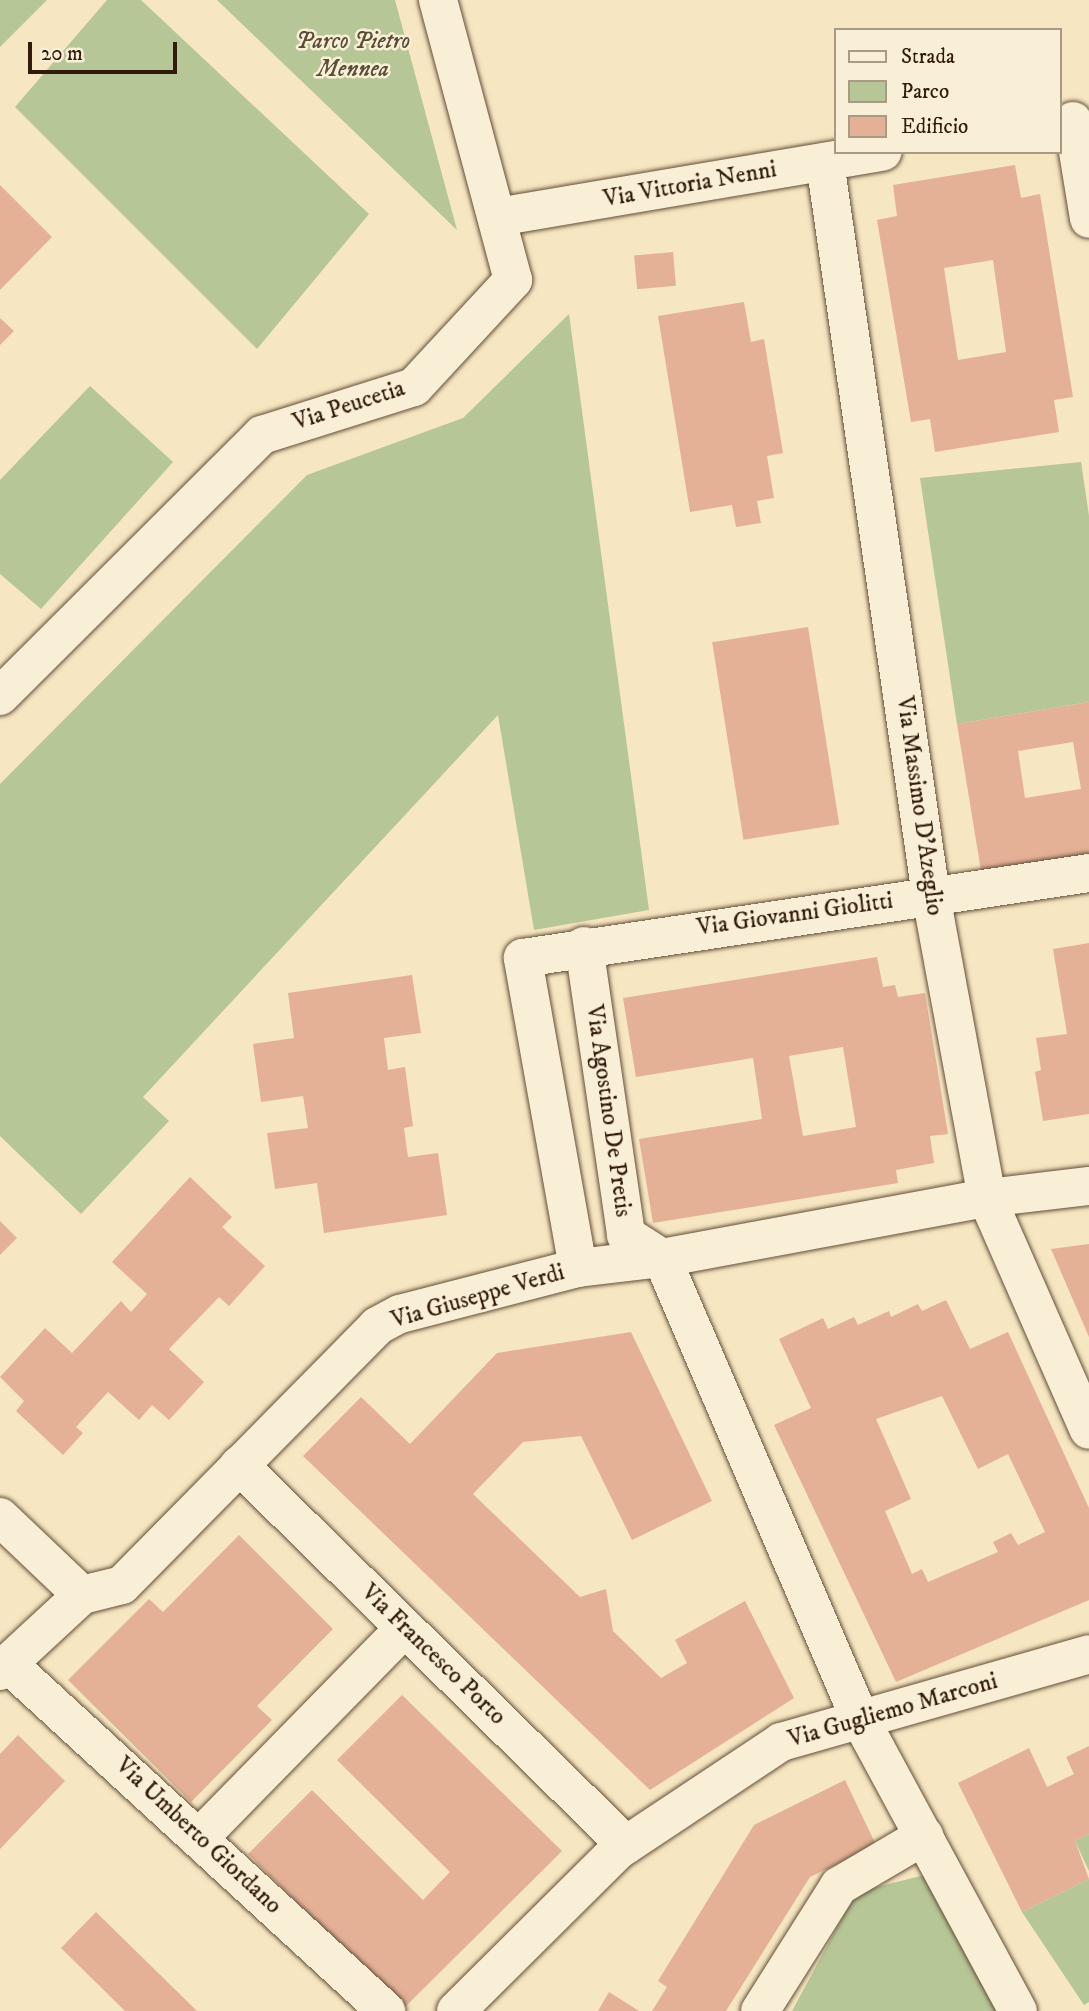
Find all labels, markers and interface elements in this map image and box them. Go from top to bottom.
scale bar [32,28,180,72]
park label: Parco Pietro Mennea [296,28,410,84]
legend [834,28,1061,154]
text: 20 m [41,41,83,67]
text: Strada [901,44,955,70]
text: Parco [901,79,949,105]
text: Edificio [901,114,968,140]
street label: Via Vittoria Nenni [601,156,779,214]
street label: Via Peucetia [289,374,409,438]
street label: Via Massimo D'Azeglio [889,694,949,918]
street label: Via Giovanni Giolitti [695,887,895,943]
street label: Via Agostino De Pretis [579,1003,637,1219]
street label: Via Giuseppe Verdi [388,1258,568,1336]
street label: Via Francesco Porto [354,1578,512,1732]
street label: Via Gugliemo Marconi [785,1667,1001,1755]
street label: Via Umberto Giordano [109,1752,287,1920]

